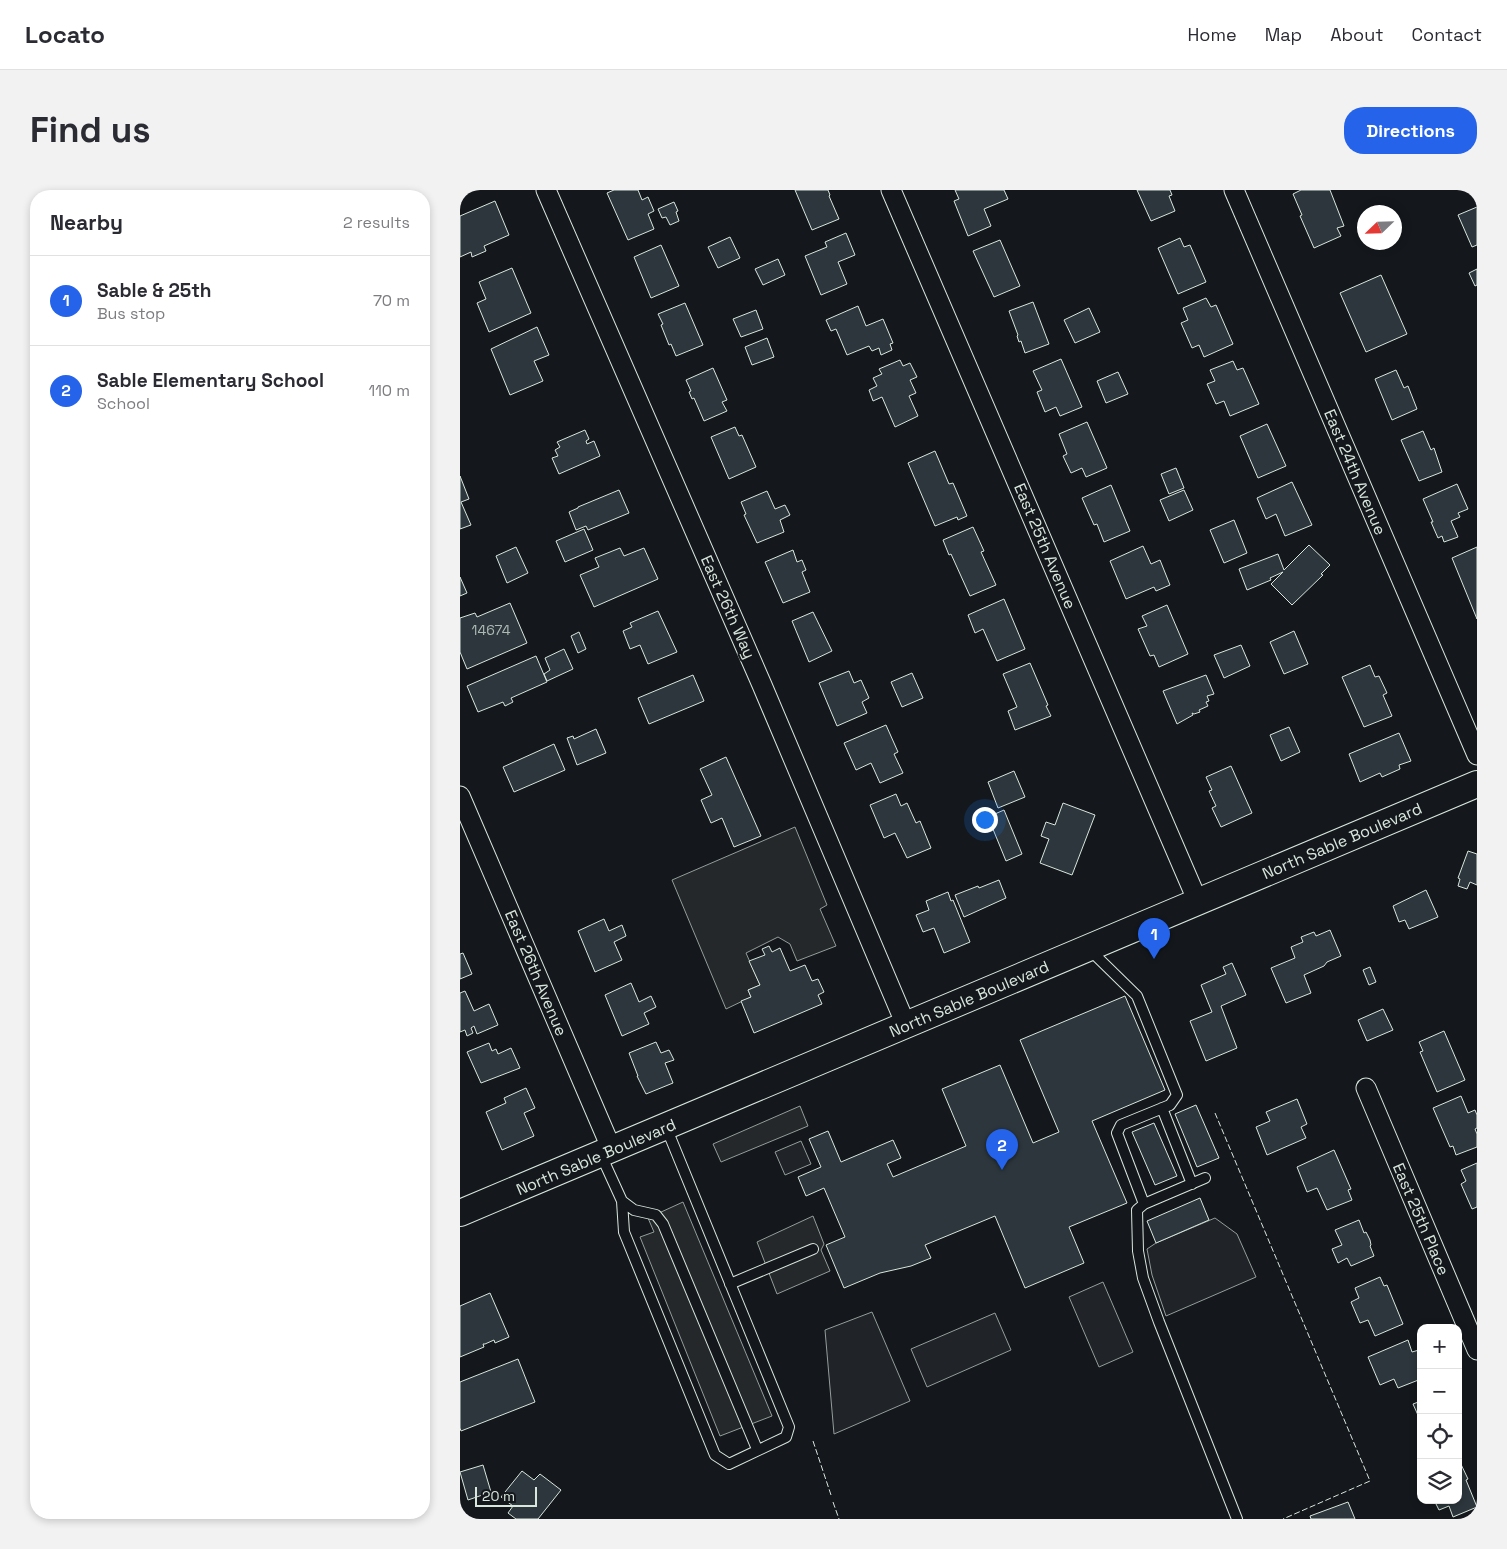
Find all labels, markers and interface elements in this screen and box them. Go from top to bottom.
text: Locato [25,19,105,50]
text: Home [1188,23,1237,46]
text: Map [1265,23,1302,46]
text: About [1330,23,1384,46]
text: Contact [1412,23,1482,46]
button: Directions [1344,107,1477,154]
text: Find us [30,108,151,152]
north arrow [1357,205,1402,250]
text: Nearby [50,209,123,236]
text: 2 results [343,212,410,233]
text: Sable & 25th [97,278,212,303]
text: 1 [62,290,70,311]
text: 70 m [373,290,410,311]
text: Bus stop [97,303,165,324]
text: Sable Elementary School [97,368,324,393]
text: 2 [61,380,71,401]
text: 110 m [368,380,410,401]
text: School [97,393,150,414]
street label: East 24th Avenue [1319,406,1391,538]
street label: East 25th Avenue [1009,480,1081,612]
street label: East 26th Way [696,552,760,662]
house number: 14674 [472,621,511,639]
street label: North Sable Boulevard [1259,798,1425,884]
your location [972,807,998,833]
street label: East 26th Avenue [500,907,572,1039]
pin: 1 [1138,918,1170,959]
street label: North Sable Boulevard [886,956,1052,1042]
street label: North Sable Boulevard [513,1114,679,1200]
pin: 2 [986,1129,1018,1170]
street label: East 25th Place [1388,1160,1454,1278]
map controls [1417,1324,1462,1504]
button: + [1417,1324,1462,1369]
button: − [1417,1369,1462,1414]
button: locate [1417,1414,1462,1459]
button: layers [1417,1459,1462,1504]
scale bar [475,1484,538,1507]
text: 20 m [482,1487,515,1505]

